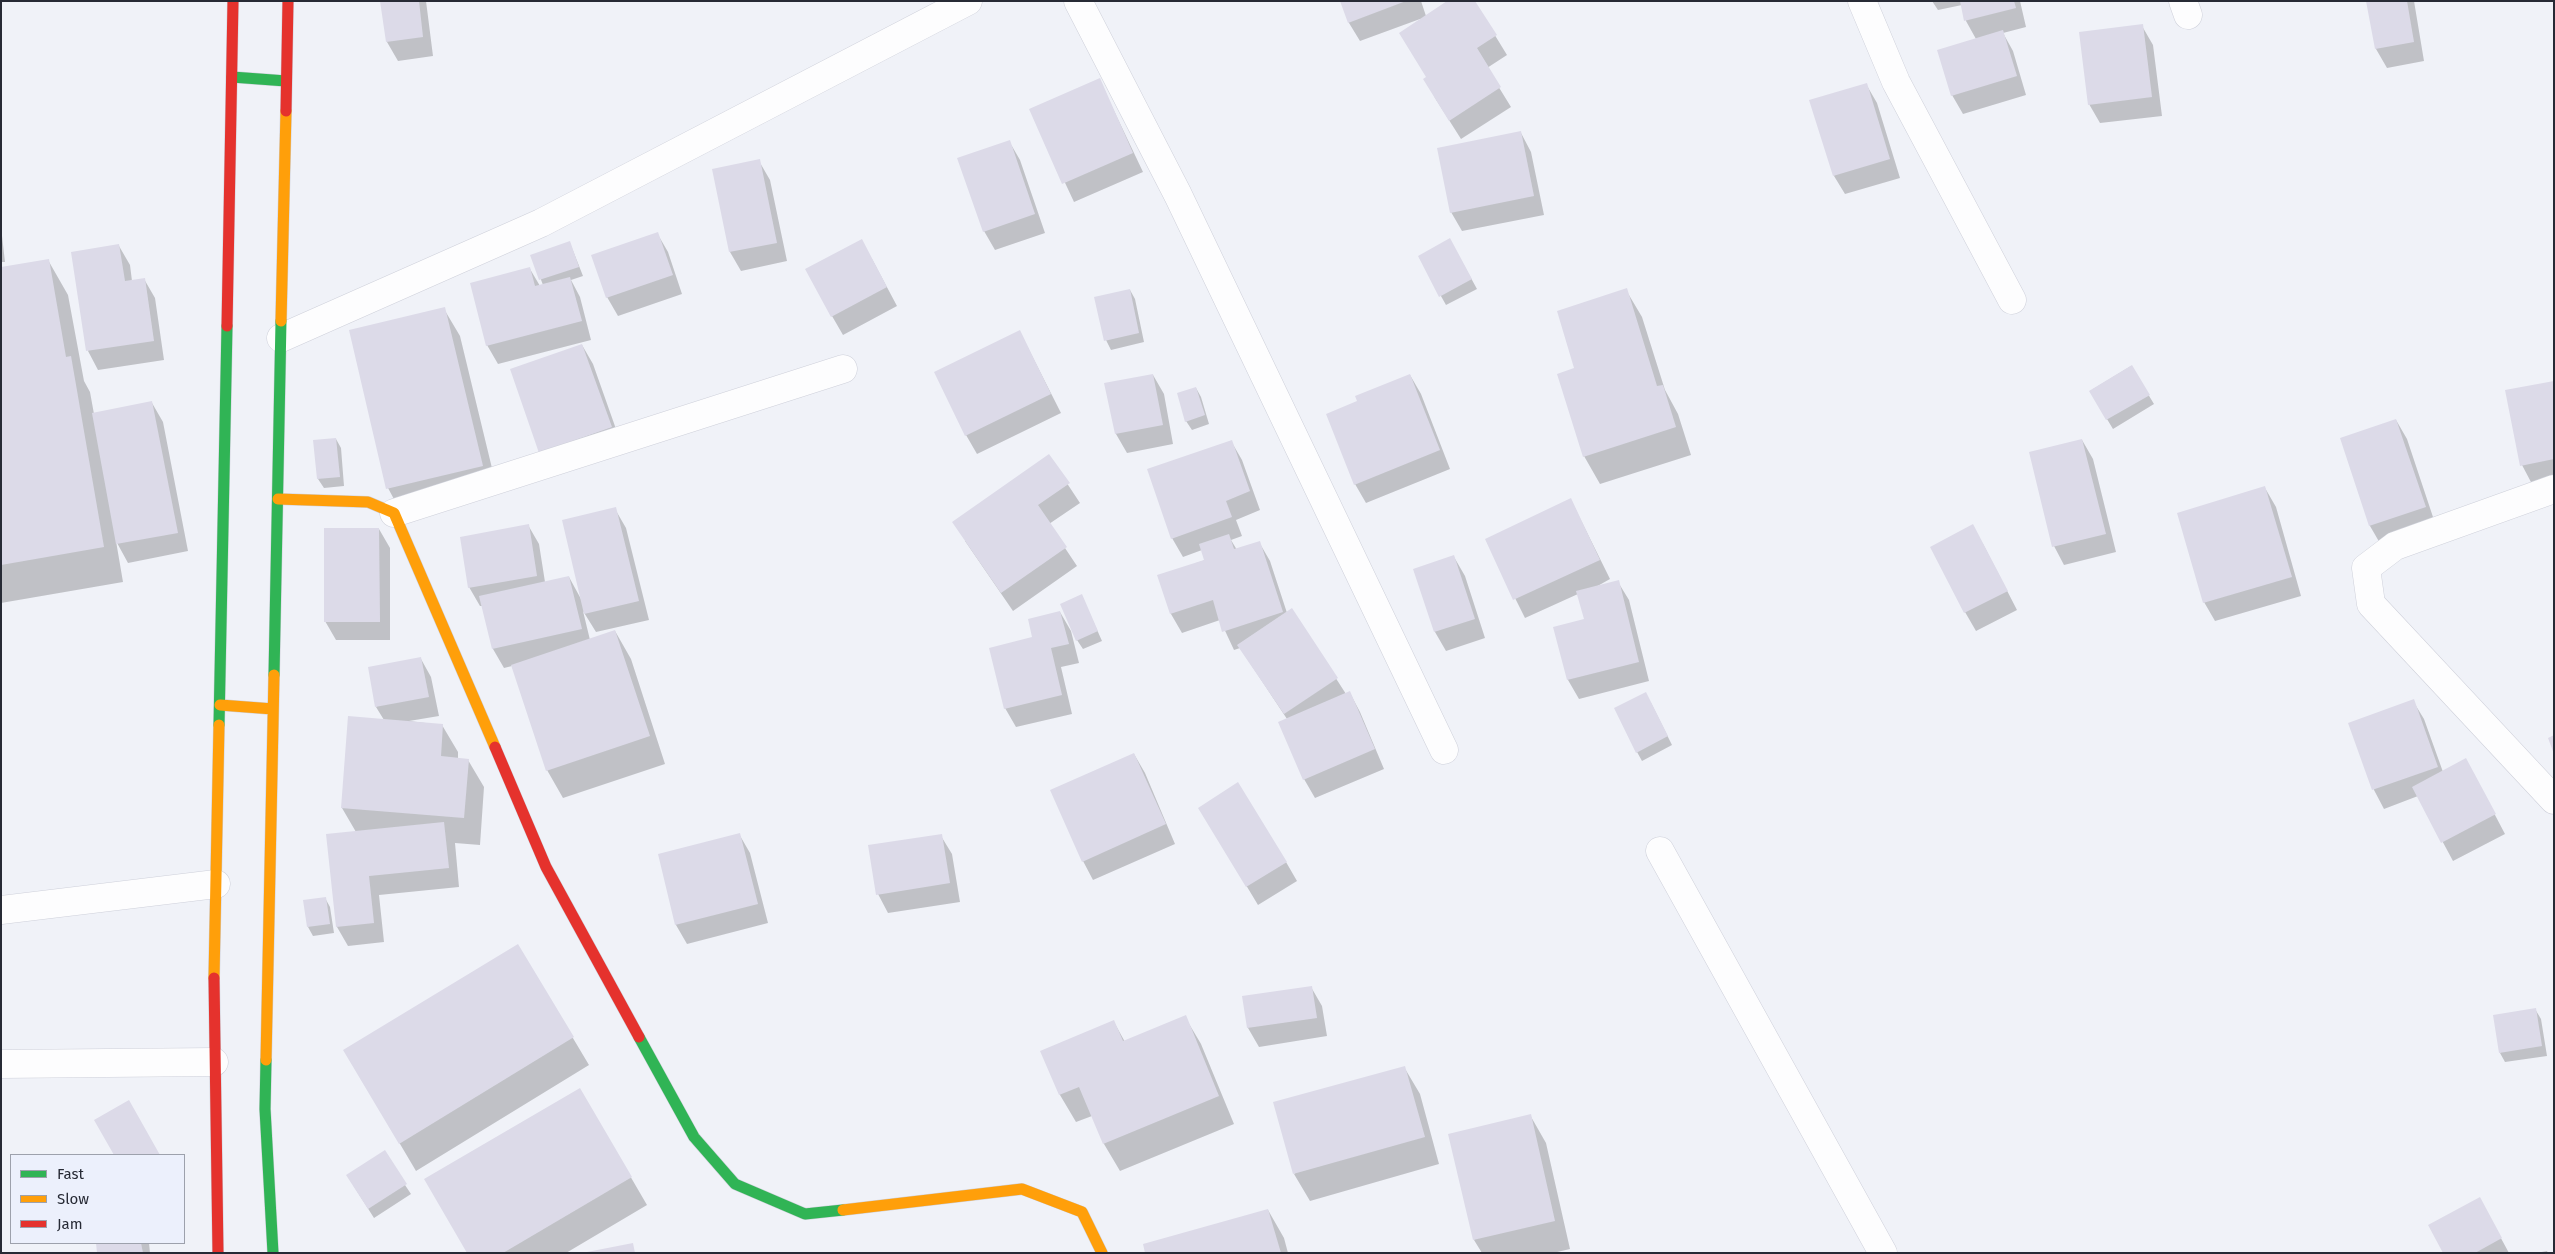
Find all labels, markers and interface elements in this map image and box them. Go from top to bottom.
legend [10,1154,185,1244]
text: Fast [57,1165,84,1183]
text: Slow [57,1190,89,1208]
text: Jam [57,1215,83,1233]

